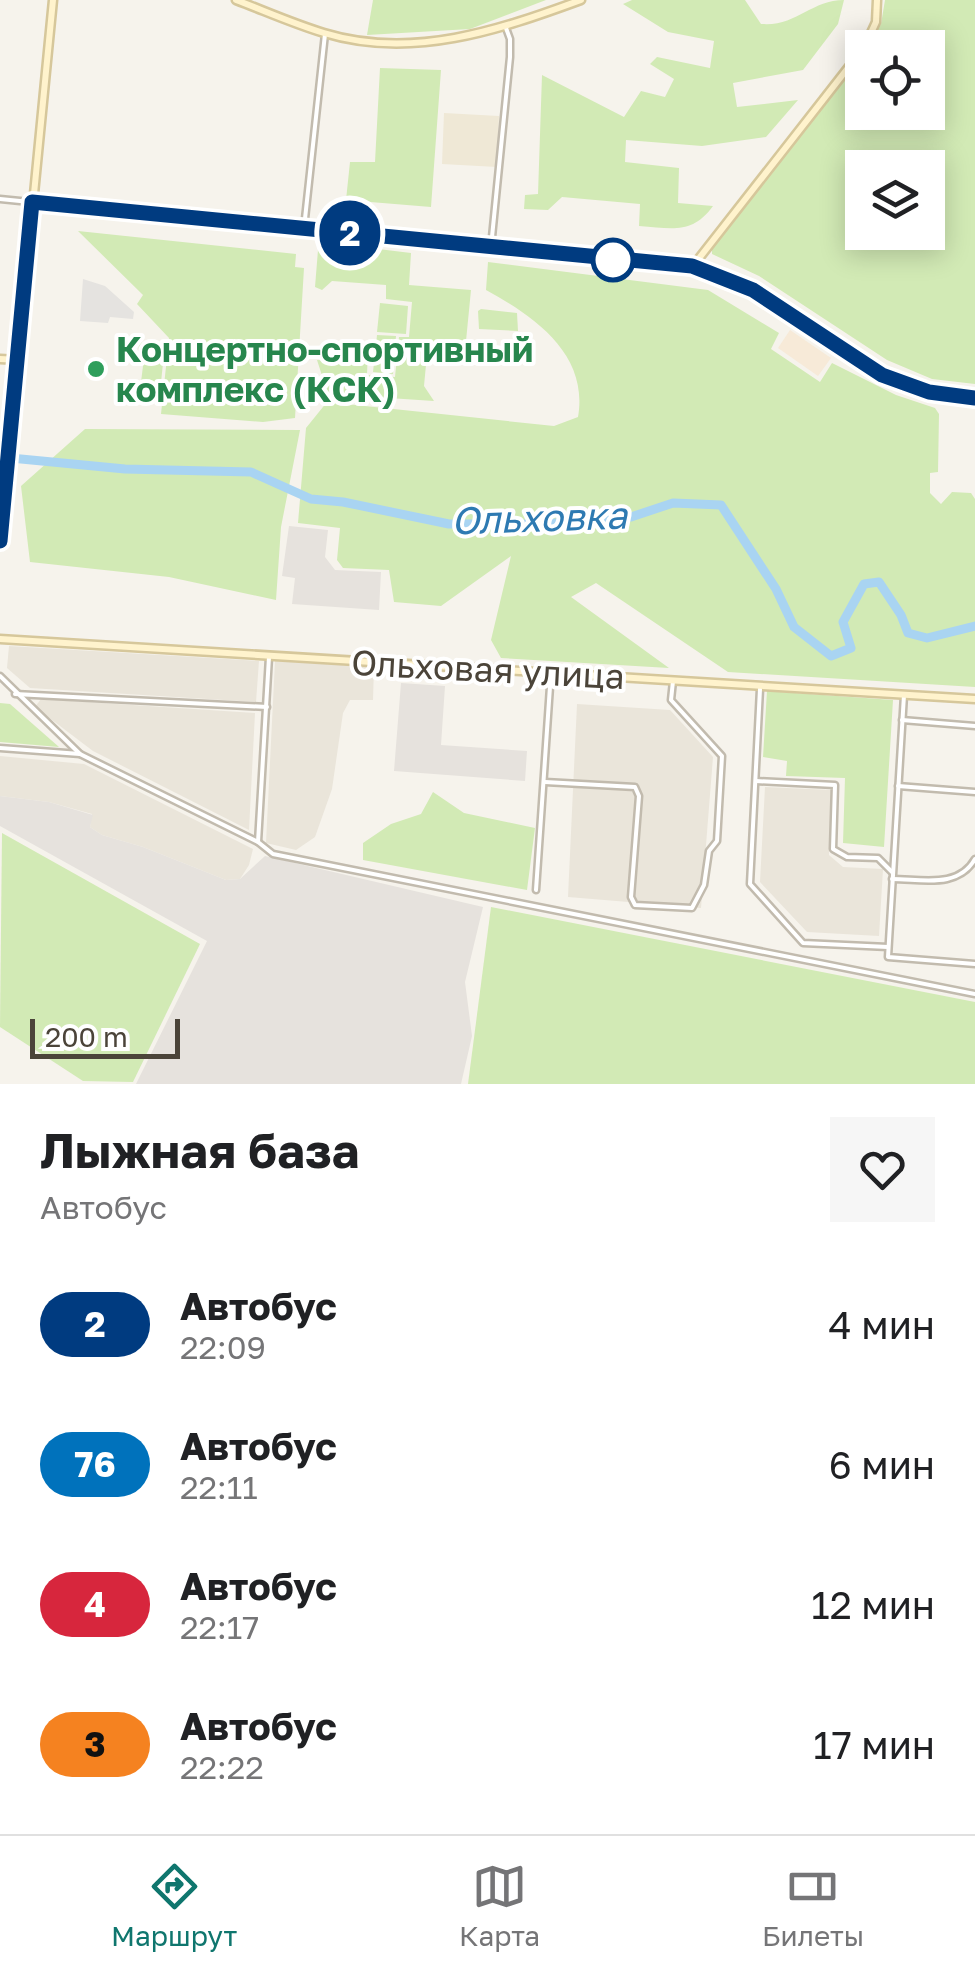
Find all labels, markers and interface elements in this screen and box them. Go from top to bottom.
map controls [845,30,945,250]
button: locate [845,30,945,130]
button: layers [845,150,945,250]
line badge: 2 [318,200,382,266]
text: 2 [339,212,361,254]
unlabelled marker [592,239,634,281]
place label: Концертно-спортивный комплекс (КСК) [116,328,533,410]
marker: Концертно-спортивный комплекс (КСК) [85,358,107,380]
water label: Ольховка [450,491,629,543]
street label: Ольховая улица [350,641,626,697]
scale bar [30,1014,180,1058]
text: 200 m [45,1020,128,1053]
button: heart [830,1117,935,1222]
text: Лыжная база [40,1121,359,1179]
text: Автобус [40,1188,167,1226]
text: Автобус [180,1283,337,1328]
text: 4 мин [829,1302,935,1347]
text: 2 [84,1303,106,1345]
text: 22:09 [180,1328,266,1366]
text: Автобус [180,1423,337,1468]
text: 6 мин [829,1442,935,1487]
text: 76 [74,1443,116,1485]
text: 22:11 [180,1468,258,1506]
text: Автобус [180,1563,337,1608]
text: 12 мин [811,1582,935,1627]
text: 4 [84,1583,106,1625]
text: 22:17 [180,1608,259,1646]
text: Автобус [180,1703,337,1748]
text: 17 мин [813,1722,935,1767]
text: 3 [84,1723,106,1765]
text: 22:22 [180,1748,264,1786]
tab: Маршрут [111,1859,237,1952]
tab: Карта [459,1859,540,1952]
tab: Билеты [762,1859,864,1952]

